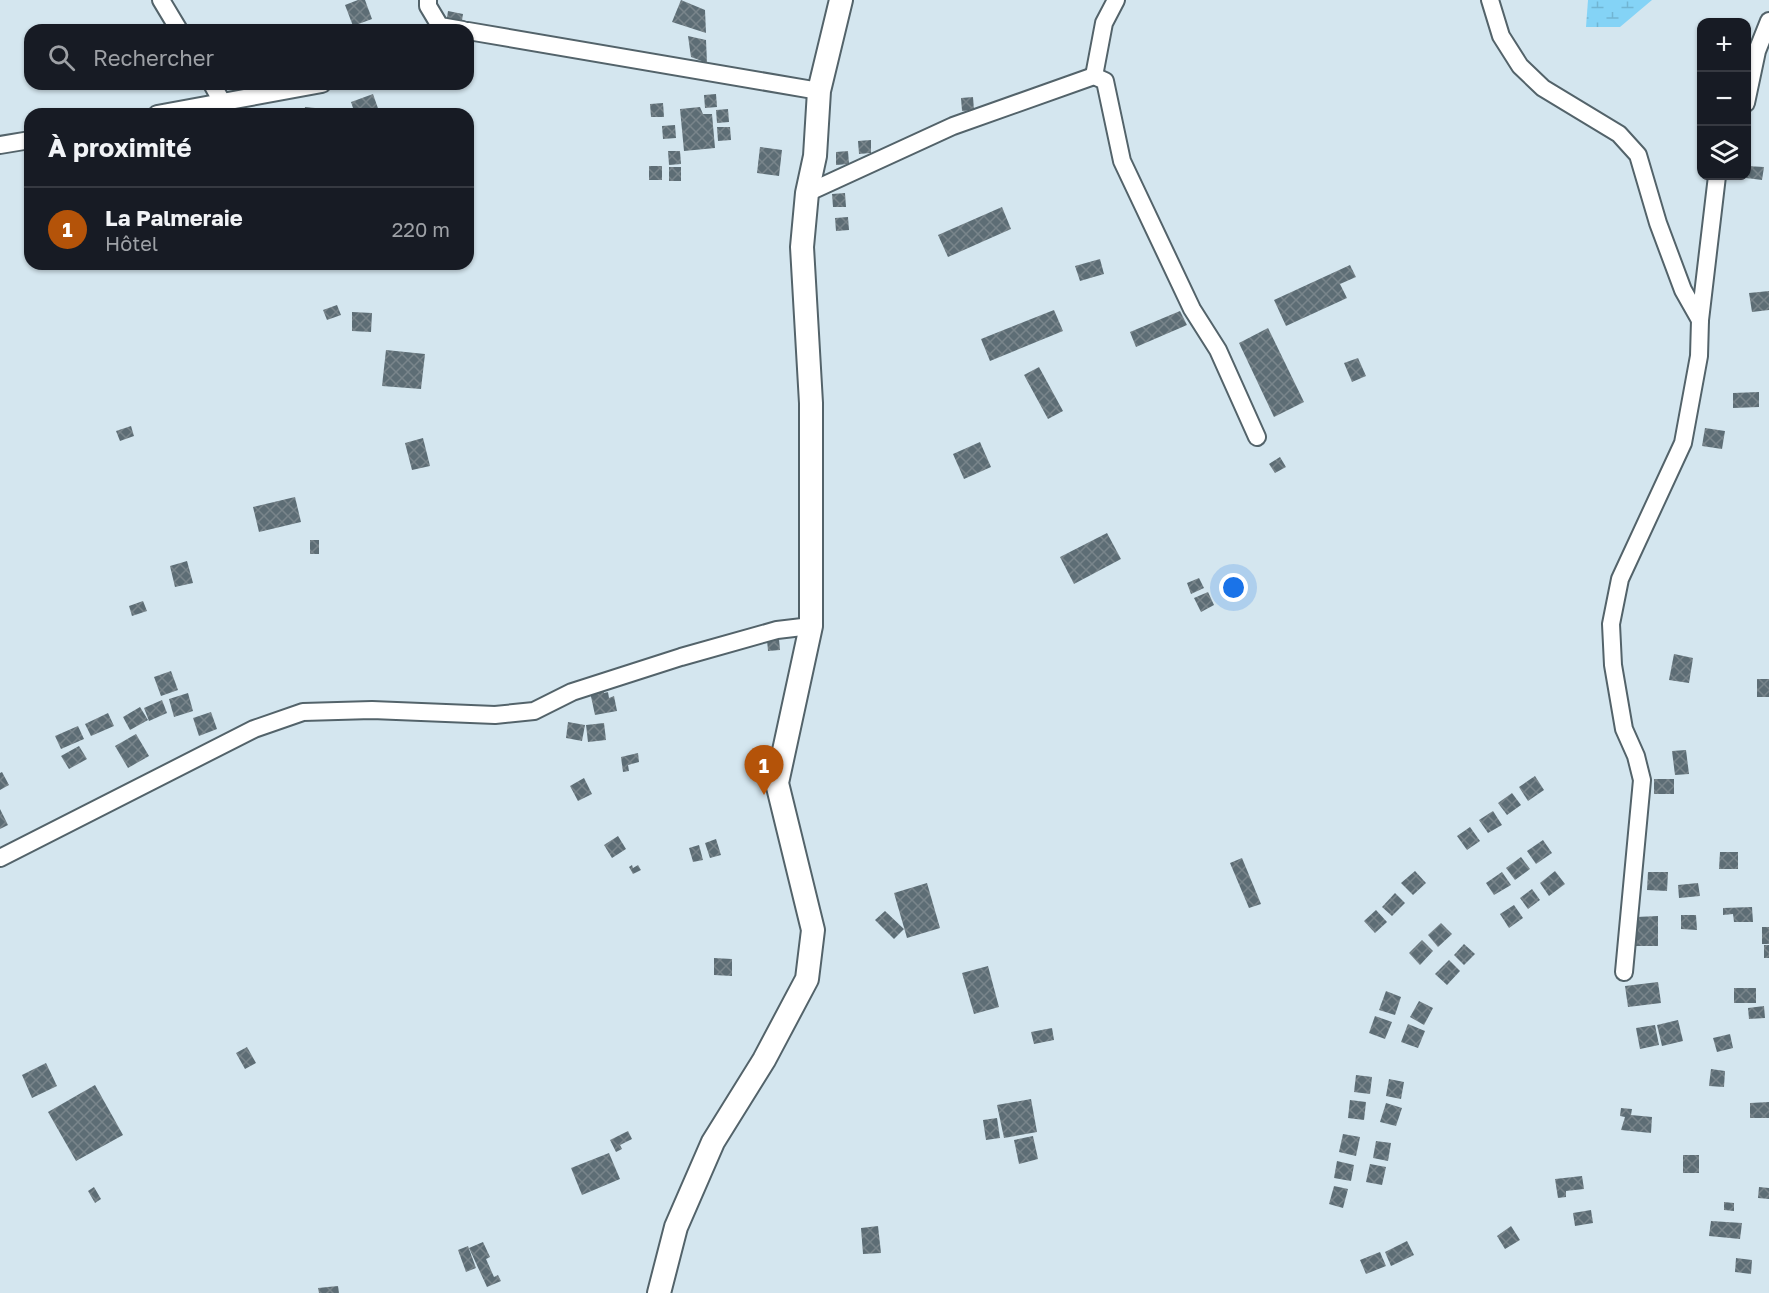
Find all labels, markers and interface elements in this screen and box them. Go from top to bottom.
map controls [1697,18,1751,180]
button: + [1697,18,1751,72]
search box [24,24,474,90]
icon: search [45,41,78,74]
text: Rechercher [93,44,214,71]
button: − [1697,72,1751,126]
button: layers [1697,126,1751,180]
text: À proximité [48,132,192,163]
text: La Palmeraie [105,204,243,231]
text: 1 [62,217,73,241]
text: 220 m [392,217,450,241]
text: Hôtel [105,231,158,255]
your location [1219,573,1248,602]
pin: 1 [744,746,783,795]

